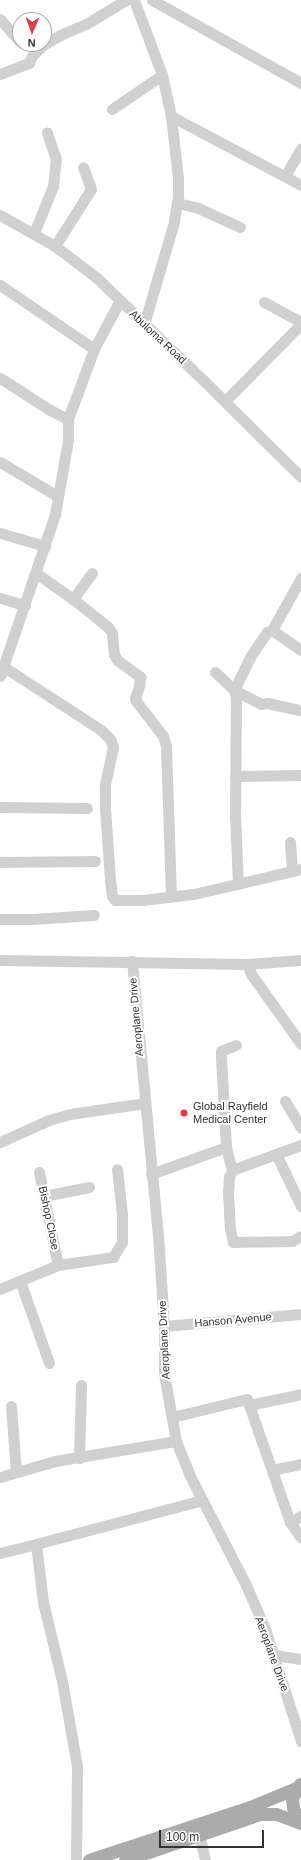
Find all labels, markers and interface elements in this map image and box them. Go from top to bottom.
north arrow [12,12,52,52]
text: N [27,37,36,49]
street label: Abuloma Road [127,307,189,367]
street label: Aeroplane Drive [126,977,146,1057]
place label: Global Rayfield Medical Center [193,1100,268,1126]
marker: Global Rayfield Medical Center [178,1107,190,1119]
street label: Bishop Close [36,1185,62,1251]
street label: Aeroplane Drive [155,1300,173,1380]
street label: Hanson Avenue [194,1310,272,1330]
street label: Aeroplane Drive [252,1615,292,1693]
scale bar [161,1822,266,1848]
text: 100 m [166,1830,199,1844]

